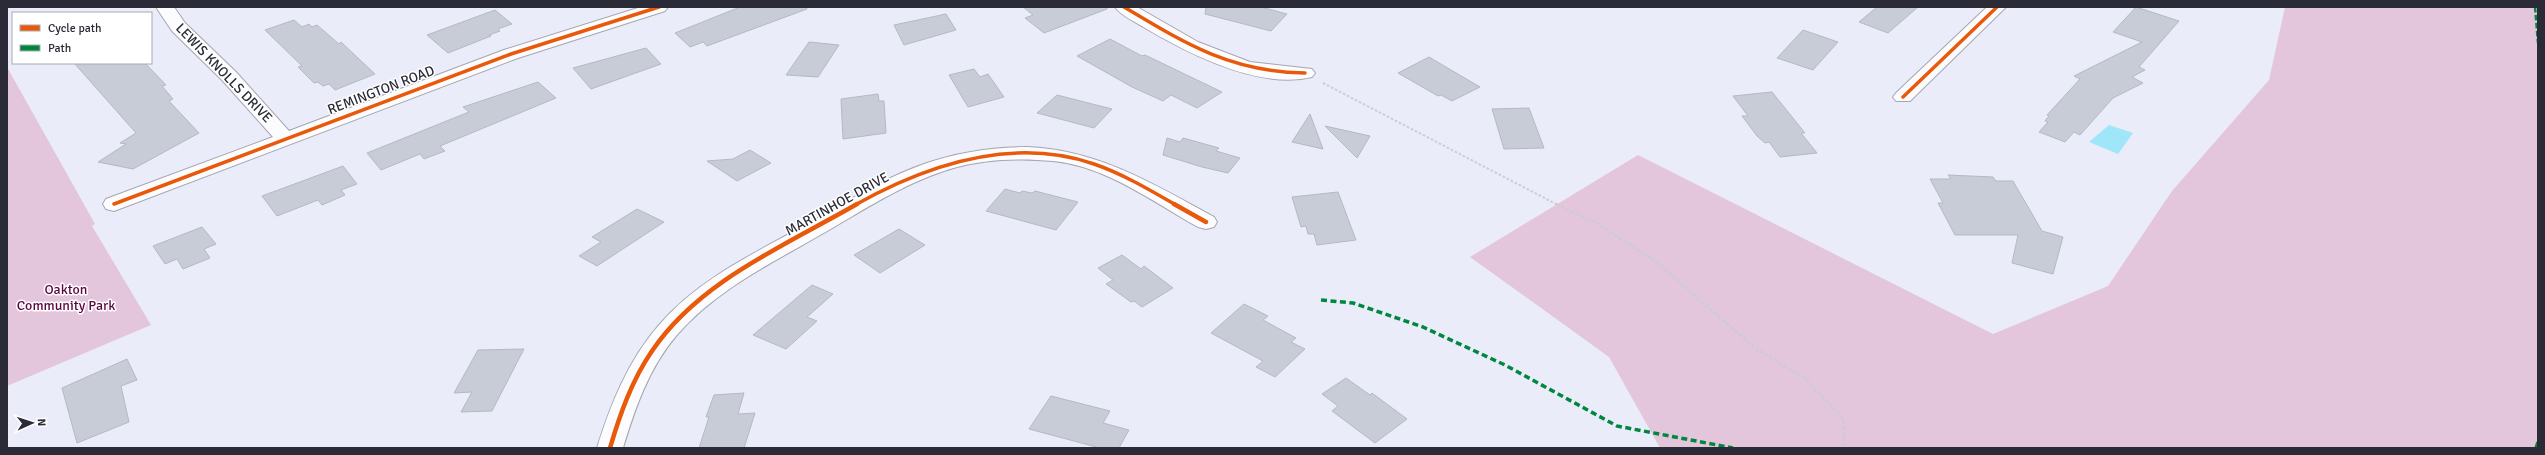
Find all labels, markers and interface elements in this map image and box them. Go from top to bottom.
legend [12,12,152,64]
street label: LEWIS KNOLLS DRIVE [172,20,276,126]
text: Cycle path [48,21,101,36]
text: Path [48,41,71,56]
street label: REMINGTON ROAD [325,62,437,118]
street label: MARTINHOE DRIVE [782,168,892,240]
park label: Oakton Community Park [17,281,115,314]
north arrow [12,403,52,443]
text: N [35,418,48,427]

